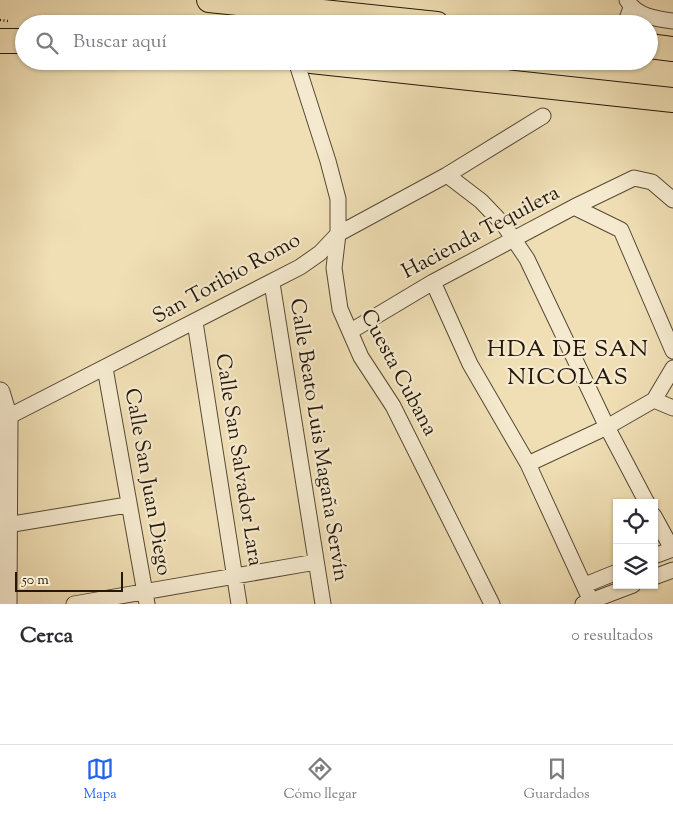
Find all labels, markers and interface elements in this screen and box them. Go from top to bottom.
search box [15,15,658,70]
icon: search [33,29,61,57]
text: Buscar aquí [73,29,167,56]
street label: Hacienda Tequilera [397,179,565,287]
street label: San Toribio Romo [148,226,306,332]
street label: Calle Beato Luis Magaña Servín [281,296,355,584]
street label: Cuesta Cubana [352,304,444,442]
district label: HDA DE SAN NICOLAS [487,333,649,395]
street label: Calle San Salvador Lara [206,352,270,569]
street label: Calle San Juan Diego [116,386,178,578]
map controls [613,499,658,589]
button: locate [613,499,658,544]
button: layers [613,544,658,589]
scale bar [15,569,122,592]
text: 50 m [22,571,49,591]
text: Cerca [20,622,73,652]
text: 0 resultados [571,625,653,648]
tab: Mapa [83,755,117,805]
tab: Cómo llegar [284,755,357,805]
tab: Guardados [523,755,590,805]

